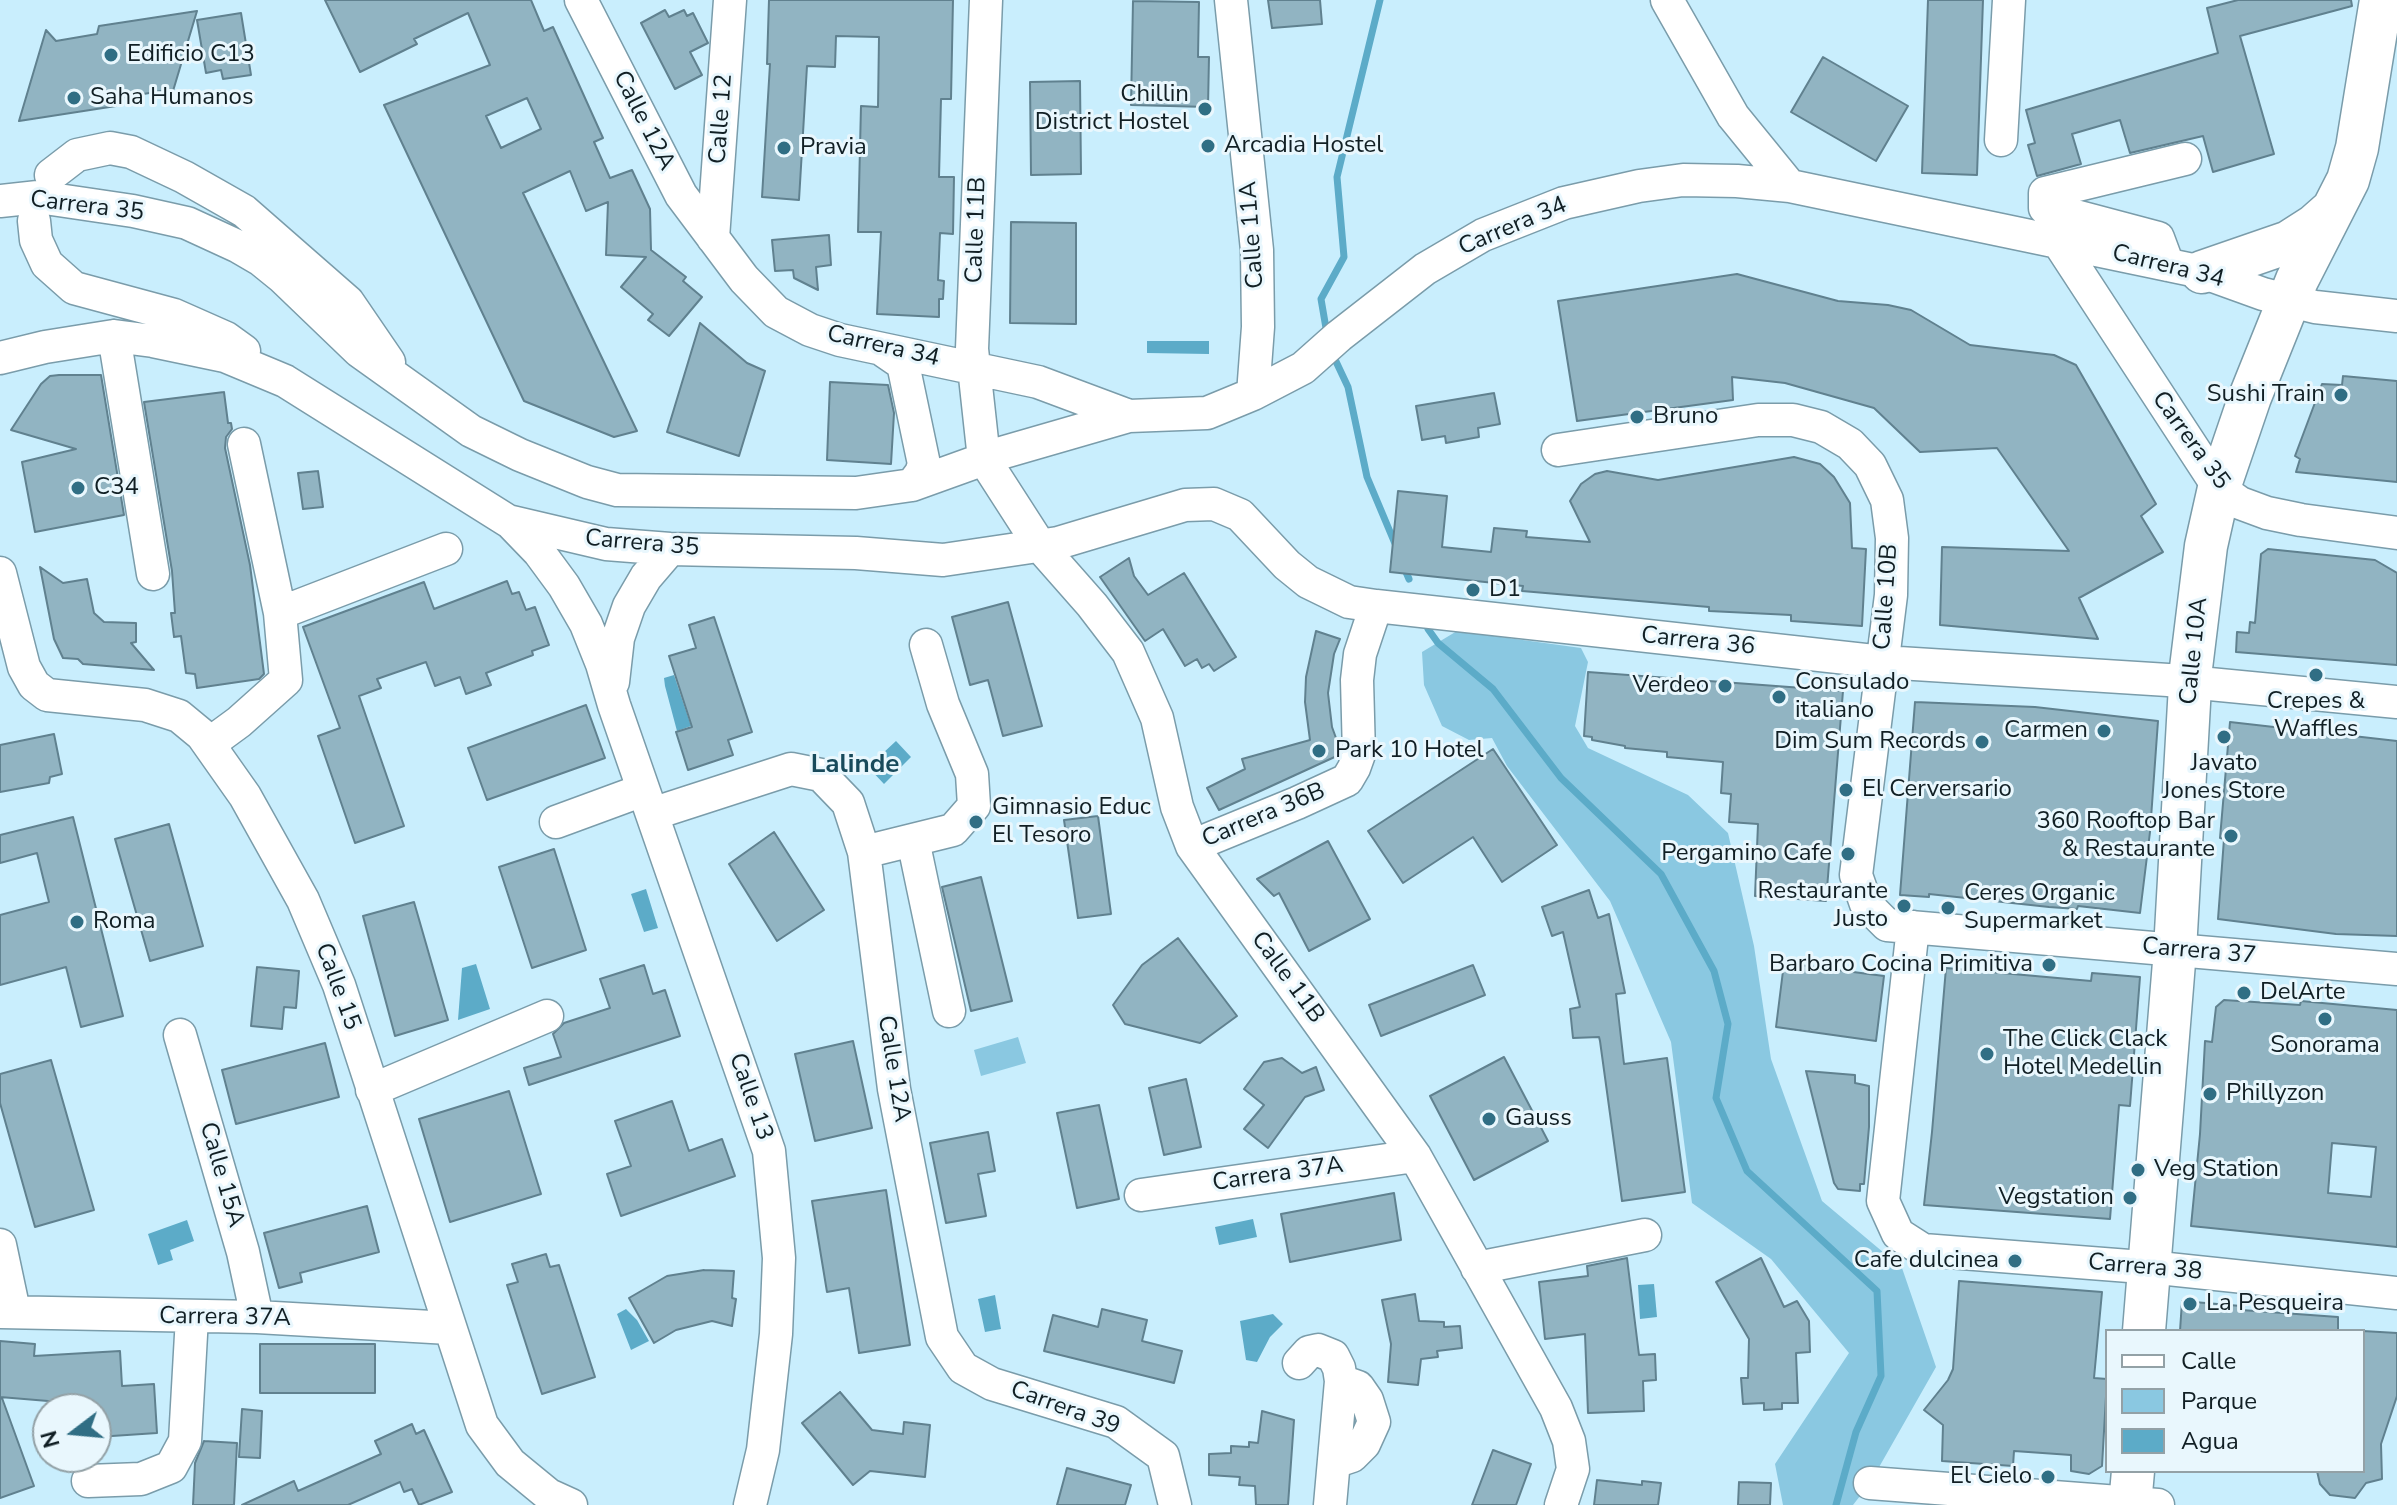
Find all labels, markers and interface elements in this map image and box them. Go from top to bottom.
place label: Edificio C13 [127,41,255,69]
marker: Edificio C13 [102,46,120,64]
street label: Calle 12A [606,66,680,176]
street label: Calle 12 [704,73,740,165]
place label: Chillin District Hostel [1035,81,1189,137]
place label: Saha Humanos [90,84,254,112]
marker: Saha Humanos [65,89,83,107]
marker: Chillin District Hostel [1196,100,1214,118]
place label: Arcadia Hostel [1224,132,1383,160]
place label: Pravia [800,134,867,162]
marker: Arcadia Hostel [1199,137,1217,155]
marker: Pravia [775,139,793,157]
street label: Calle 11B [961,176,993,284]
street label: Calle 11A [1235,180,1271,290]
street label: Carrera 35 [28,186,146,228]
street label: Carrera 34 [1455,191,1571,263]
street label: Carrera 34 [2109,239,2227,295]
street label: Carrera 34 [824,320,942,374]
place label: Sushi Train [2207,381,2325,409]
street label: Carrera 35 [2145,386,2235,496]
marker: Sushi Train [2332,386,2350,404]
place label: Bruno [1653,403,1718,431]
marker: Bruno [1628,408,1646,426]
place label: C34 [94,474,139,502]
marker: C34 [69,479,87,497]
street label: Carrera 35 [584,525,700,563]
street label: Calle 10B [1869,543,1905,651]
place label: D1 [1489,576,1521,604]
marker: D1 [1464,581,1482,599]
street label: Calle 10A [2175,596,2215,706]
street label: Carrera 36 [1640,622,1756,662]
marker: Crepes & Waffles [2307,666,2325,684]
place label: Consulado italiano [1795,669,1909,725]
place label: Verdeo [1633,672,1709,700]
marker: Verdeo [1716,677,1734,695]
marker: Consulado italiano [1770,688,1788,706]
place label: Crepes & Waffles [2267,688,2365,744]
place label: Carmen [2004,717,2088,745]
marker: Carmen [2095,722,2113,740]
place label: Dim Sum Records [1774,728,1966,756]
marker: Javato Jones Store [2215,728,2233,746]
marker: Dim Sum Records [1973,733,1991,751]
place label: Park 10 Hotel [1335,737,1484,765]
marker: Park 10 Hotel [1310,742,1328,760]
district label: Lalinde [811,750,899,782]
place label: Javato Jones Store [2163,750,2285,806]
place label: El Cerversario [1862,776,2012,804]
street label: Carrera 36B [1198,777,1330,855]
marker: El Cerversario [1837,781,1855,799]
place label: Gimnasio Educ El Tesoro [992,794,1151,850]
place label: 360 Rooftop Bar & Restaurante [2037,808,2215,864]
marker: Gimnasio Educ El Tesoro [967,813,985,831]
marker: 360 Rooftop Bar & Restaurante [2222,827,2240,845]
place label: Pergamino Cafe [1661,840,1832,868]
marker: Pergamino Cafe [1839,845,1857,863]
place label: Restaurante Justo [1758,878,1888,934]
place label: Ceres Organic Supermarket [1964,880,2115,936]
marker: Restaurante Justo [1895,897,1913,915]
marker: Ceres Organic Supermarket [1939,899,1957,917]
place label: Roma [93,908,155,936]
marker: Roma [68,913,86,931]
street label: Calle 11B [1244,926,1330,1030]
street label: Carrera 37 [2141,933,2257,971]
street label: Calle 15 [308,940,366,1034]
place label: Barbaro Cocina Primitiva [1769,951,2033,979]
marker: Barbaro Cocina Primitiva [2040,956,2058,974]
place label: DelArte [2260,979,2345,1007]
marker: DelArte [2235,984,2253,1002]
marker: Sonorama [2316,1010,2334,1028]
street label: Calle 12A [870,1014,916,1124]
place label: The Click Clack Hotel Medellin [2003,1026,2167,1082]
place label: Sonorama [2270,1032,2380,1060]
marker: The Click Clack Hotel Medellin [1978,1045,1996,1063]
street label: Calle 13 [722,1050,778,1144]
place label: Phillyzon [2226,1080,2324,1108]
marker: Phillyzon [2201,1085,2219,1103]
place label: Gauss [1505,1105,1572,1133]
marker: Gauss [1480,1110,1498,1128]
street label: Calle 15A [192,1119,250,1231]
street label: Carrera 37A [1211,1152,1345,1198]
place label: Veg Station [2154,1156,2279,1184]
marker: Veg Station [2129,1161,2147,1179]
place label: Vegstation [1999,1184,2114,1212]
marker: Vegstation [2121,1189,2139,1207]
place label: Cafe dulcinea [1854,1247,1999,1275]
street label: Carrera 38 [2087,1249,2203,1287]
marker: Cafe dulcinea [2006,1252,2024,1270]
place label: La Pesqueira [2206,1290,2344,1318]
marker: La Pesqueira [2181,1295,2199,1313]
street label: Carrera 37A [159,1302,291,1334]
legend [2105,1329,2365,1473]
text: Calle [2181,1345,2236,1377]
street label: Carrera 39 [1006,1376,1124,1442]
text: Parque [2181,1385,2257,1417]
north arrow [32,1393,112,1473]
text: Agua [2181,1425,2239,1457]
text: N [34,1427,68,1451]
place label: El Cielo [1950,1463,2032,1491]
marker: El Cielo [2039,1468,2057,1486]

